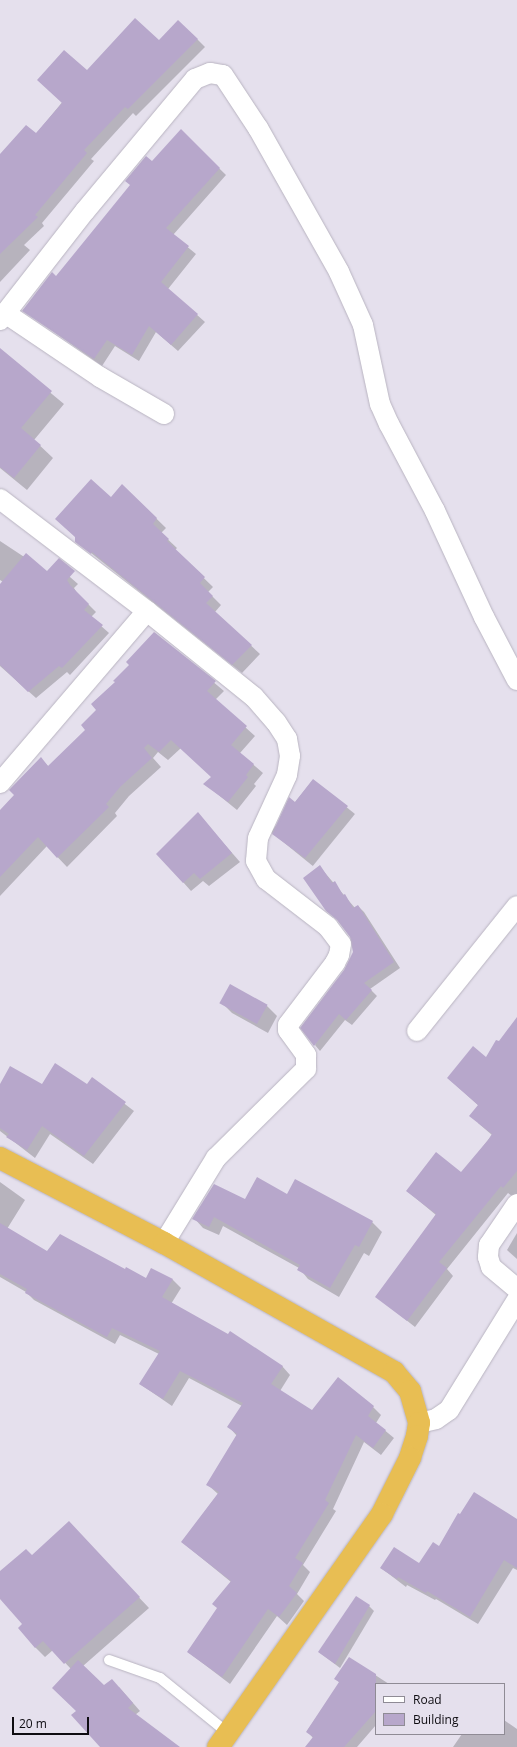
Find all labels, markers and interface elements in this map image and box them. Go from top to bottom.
legend [375,1683,505,1735]
text: Road [413,1691,442,1708]
scale bar [14,1709,91,1735]
text: Building [413,1711,458,1728]
text: 20 m [19,1715,47,1732]

